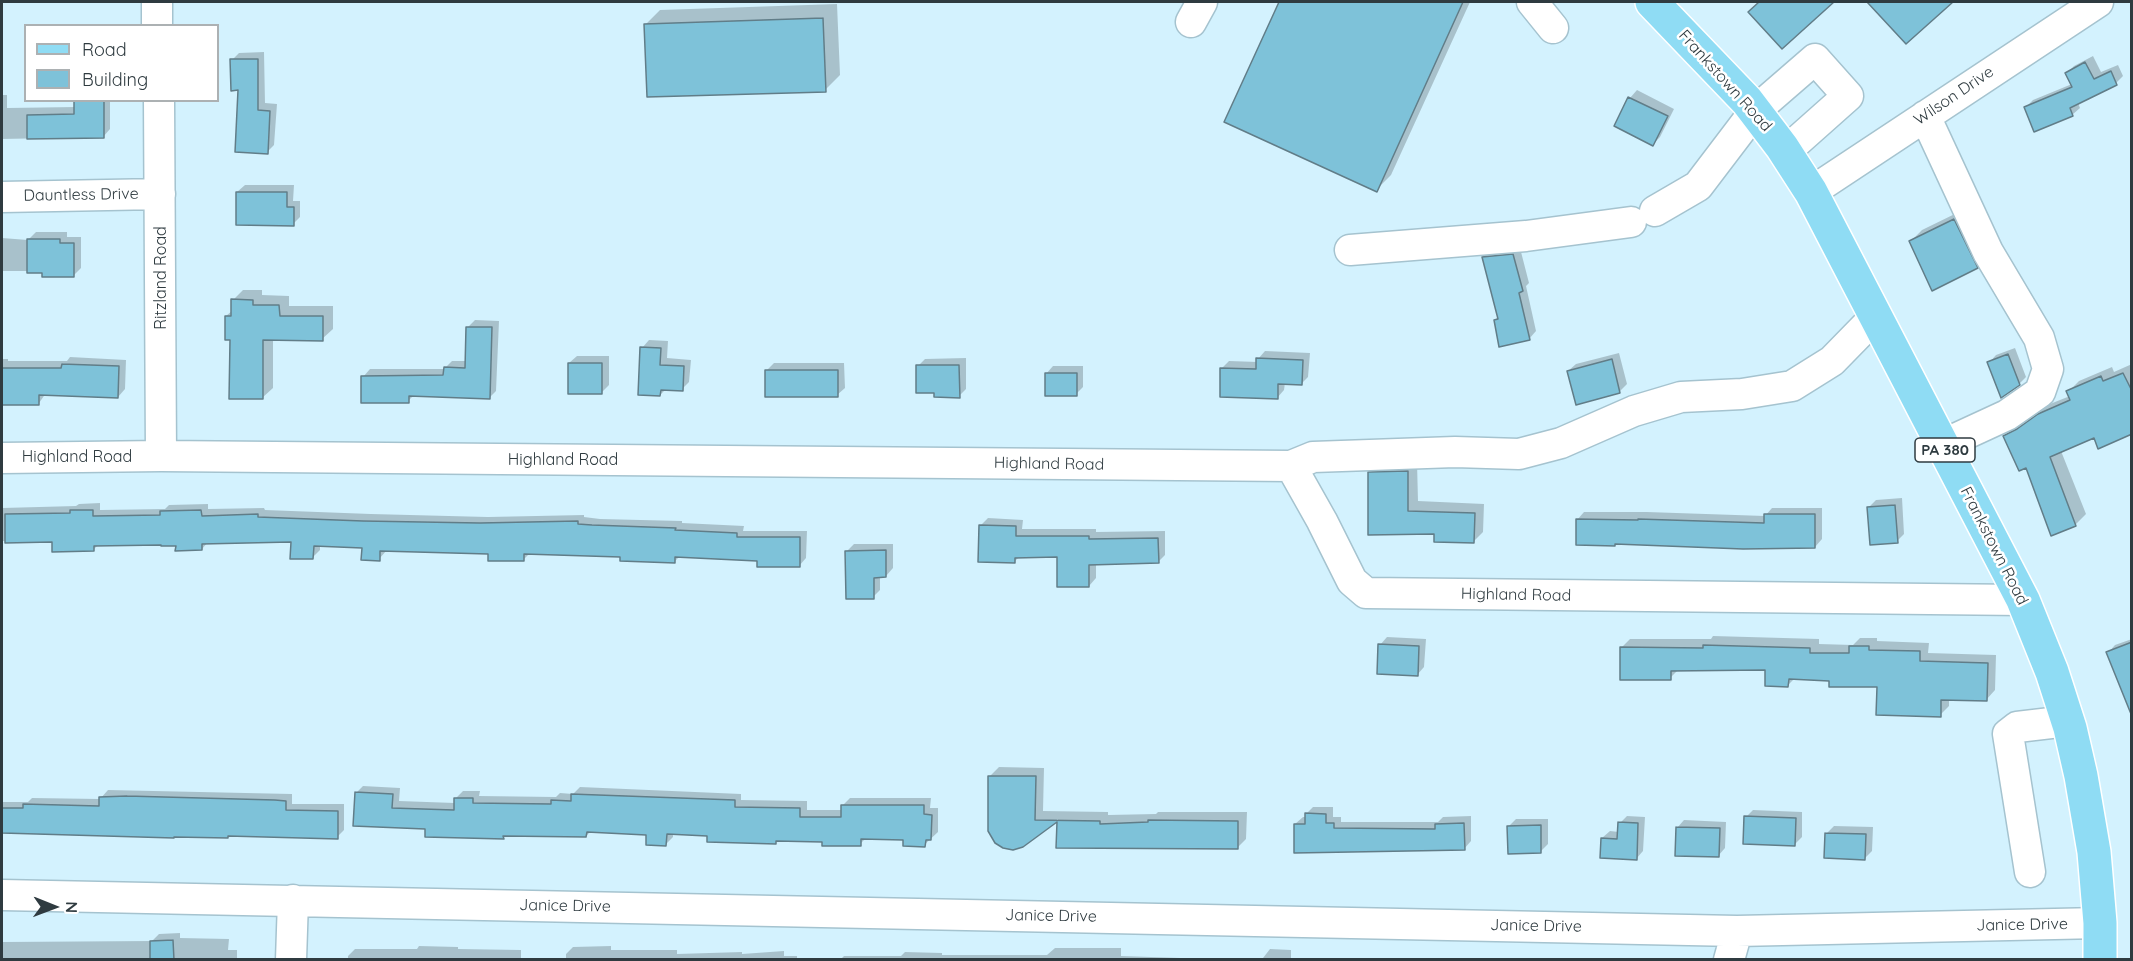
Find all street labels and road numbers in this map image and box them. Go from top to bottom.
street label: Frankstown Road [1674,26,1776,136]
street label: Wilson Drive [1911,62,1997,130]
street label: Dauntless Drive [23,184,139,206]
street label: Ritzland Road [151,226,171,330]
road number: PA 380 [1915,438,1975,462]
street label: Highland Road [22,447,132,467]
street label: Highland Road [508,450,618,470]
street label: Highland Road [994,453,1104,475]
street label: Frankstown Road [1956,484,2032,608]
street label: Highland Road [1461,584,1571,606]
street label: Janice Drive [519,896,611,916]
street label: Janice Drive [1005,906,1097,926]
street label: Janice Drive [1976,915,2068,935]
street label: Janice Drive [1490,916,1582,936]

